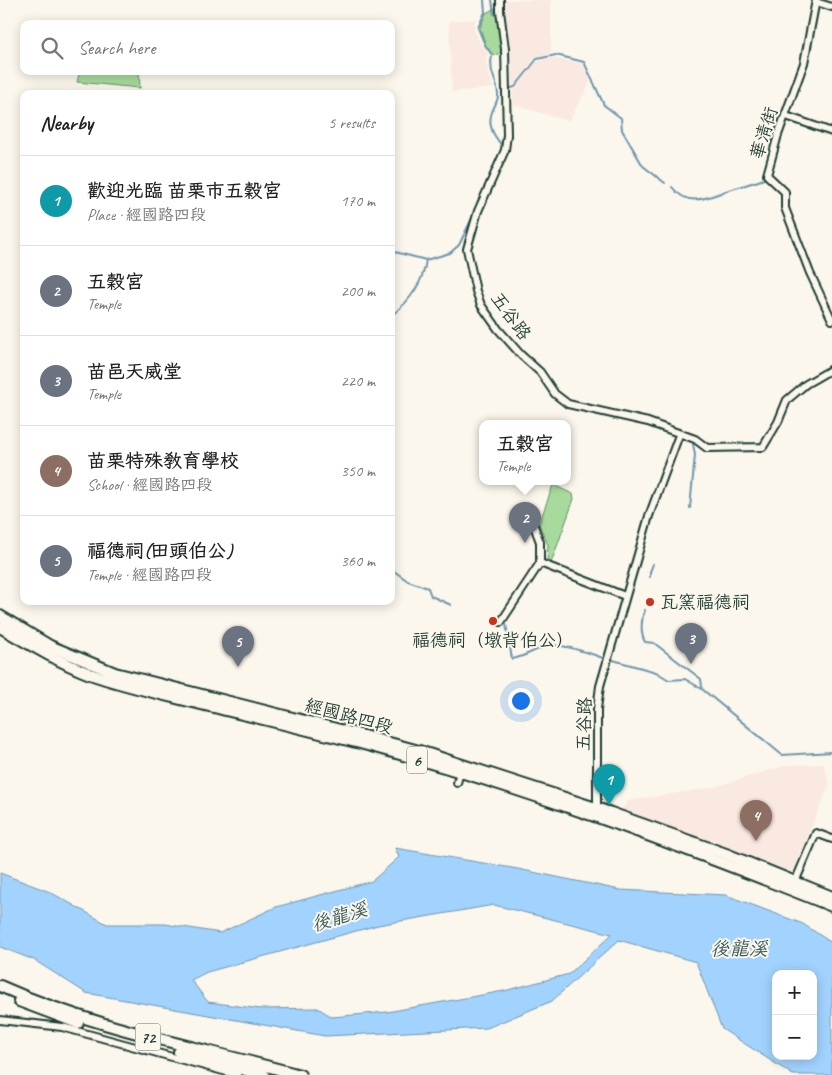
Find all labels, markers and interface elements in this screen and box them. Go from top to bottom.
search box [20,20,395,75]
icon: search [38,34,66,62]
text: Search here [78,36,155,60]
street label: 華清街 [746,104,782,162]
text: Nearby [40,110,93,136]
text: 5 results [328,113,375,133]
text: 歡迎光臨 苗栗市五穀宮 [87,179,282,203]
text: 1 [52,191,60,211]
text: 170 m [341,191,375,211]
text: Place · 經國路四段 [87,205,206,225]
text: 五穀宮 [87,270,144,294]
text: 2 [52,281,60,301]
text: 200 m [341,281,375,301]
street label: 五谷路 [486,288,536,344]
text: Temple [87,294,121,314]
text: 苗邑天威堂 [87,360,182,384]
text: 3 [52,371,60,391]
text: 220 m [341,371,375,391]
text: Temple [87,384,121,404]
popup [479,420,571,485]
text: 五穀宮 [496,432,554,456]
text: 苗栗特殊教育學校 [87,449,239,473]
text: Temple [496,456,531,476]
text: 4 [52,461,60,481]
text: 350 m [341,461,375,481]
text: School · 經國路四段 [87,475,212,495]
pin: 2 [509,502,541,543]
text: 福德祠(田頭伯公) [87,539,233,563]
text: 5 [53,551,59,571]
text: 360 m [341,551,375,571]
text: Temple · 經國路四段 [87,565,212,585]
place label: 瓦窯福德祠 [660,591,750,613]
marker: 瓦窯福德祠 [644,596,656,608]
marker: 福德祠（墩背伯公） [487,615,499,627]
pin: 3 [675,623,707,664]
pin: 5 [222,626,254,667]
place label: 福德祠（墩背伯公） [412,629,574,651]
your location [508,688,534,714]
street label: 經國路四段 [303,694,395,738]
street label: 五谷路 [572,697,596,751]
road number: 6 [407,746,427,774]
pin: 1 [593,764,625,805]
pin: 4 [740,800,772,841]
water label: 後龍溪 [309,897,371,937]
water label: 後龍溪 [710,937,768,961]
map controls [772,970,817,1060]
button: + [772,970,817,1015]
button: − [772,1015,817,1060]
road number: 72 [136,1024,160,1050]

